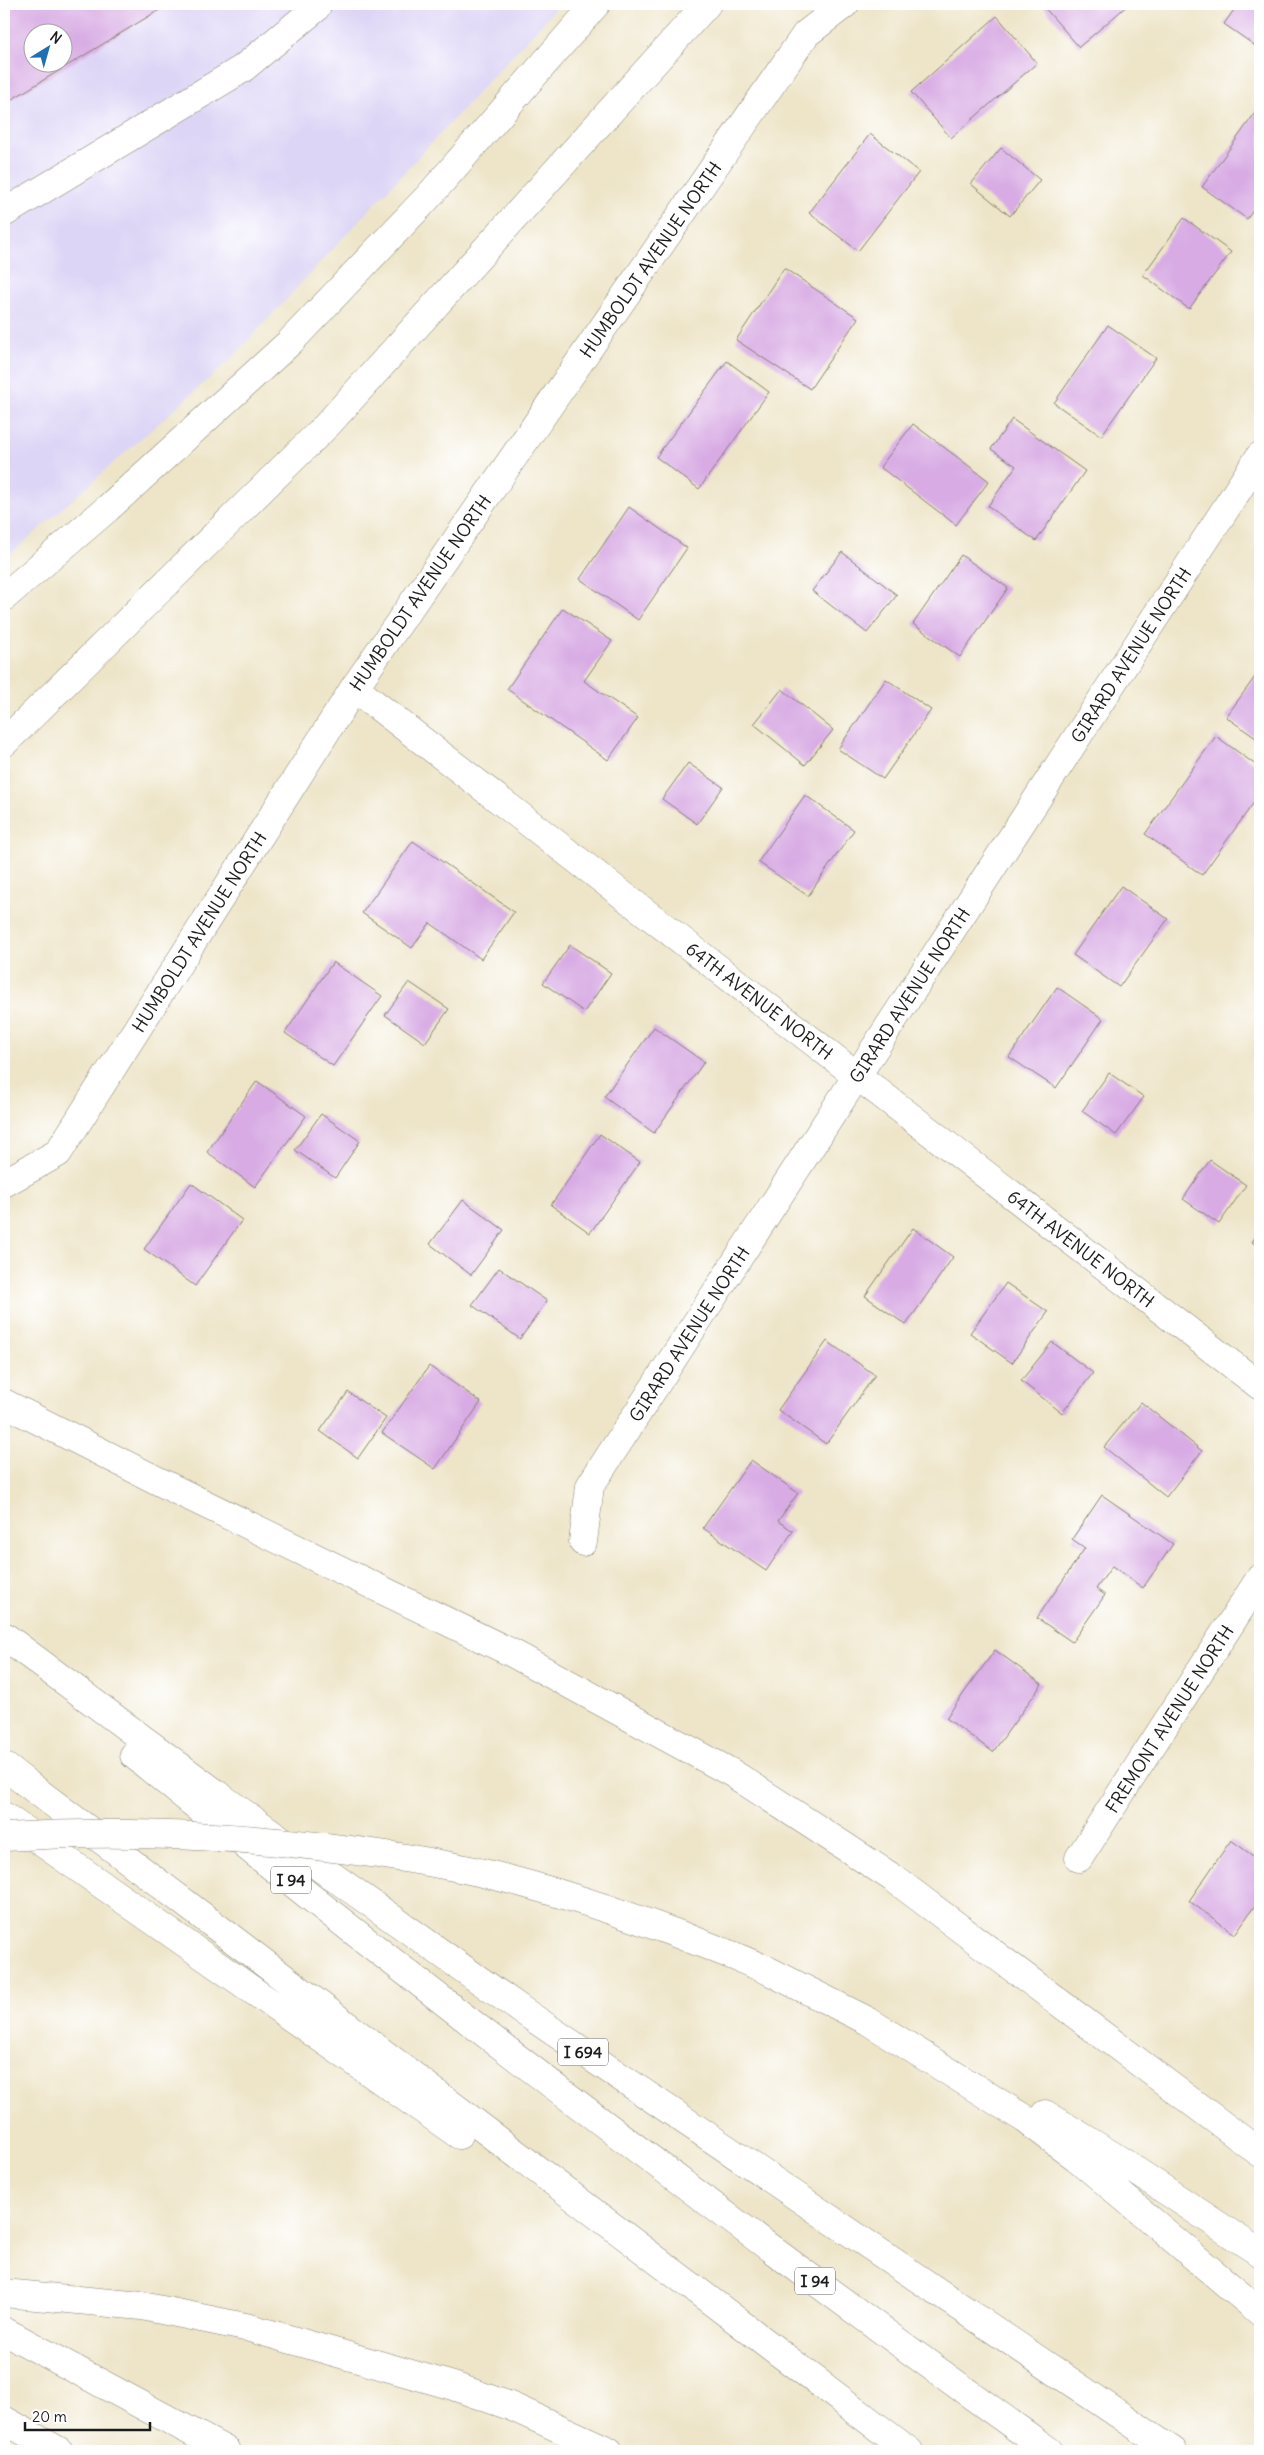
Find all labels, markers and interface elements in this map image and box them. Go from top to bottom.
north arrow [22,22,72,72]
text: N [47,28,65,48]
street label: HUMBOLDT AVENUE NORTH [574,157,726,362]
street label: HUMBOLDT AVENUE NORTH [344,490,496,695]
street label: GIRARD AVENUE NORTH [1065,563,1196,747]
street label: HUMBOLDT AVENUE NORTH [126,827,271,1036]
street label: GIRARD AVENUE NORTH [844,903,975,1087]
street label: 64TH AVENUE NORTH [681,937,838,1064]
street label: 64TH AVENUE NORTH [1003,1184,1159,1312]
street label: GIRARD AVENUE NORTH [624,1242,754,1426]
street label: FREMONT AVENUE NORTH [1100,1620,1238,1817]
road number: I 94 [271,1866,311,1894]
road number: I 694 [558,2038,608,2066]
road number: I 94 [795,2268,835,2294]
scale bar [25,2400,150,2432]
text: 20 m [32,2407,67,2426]

